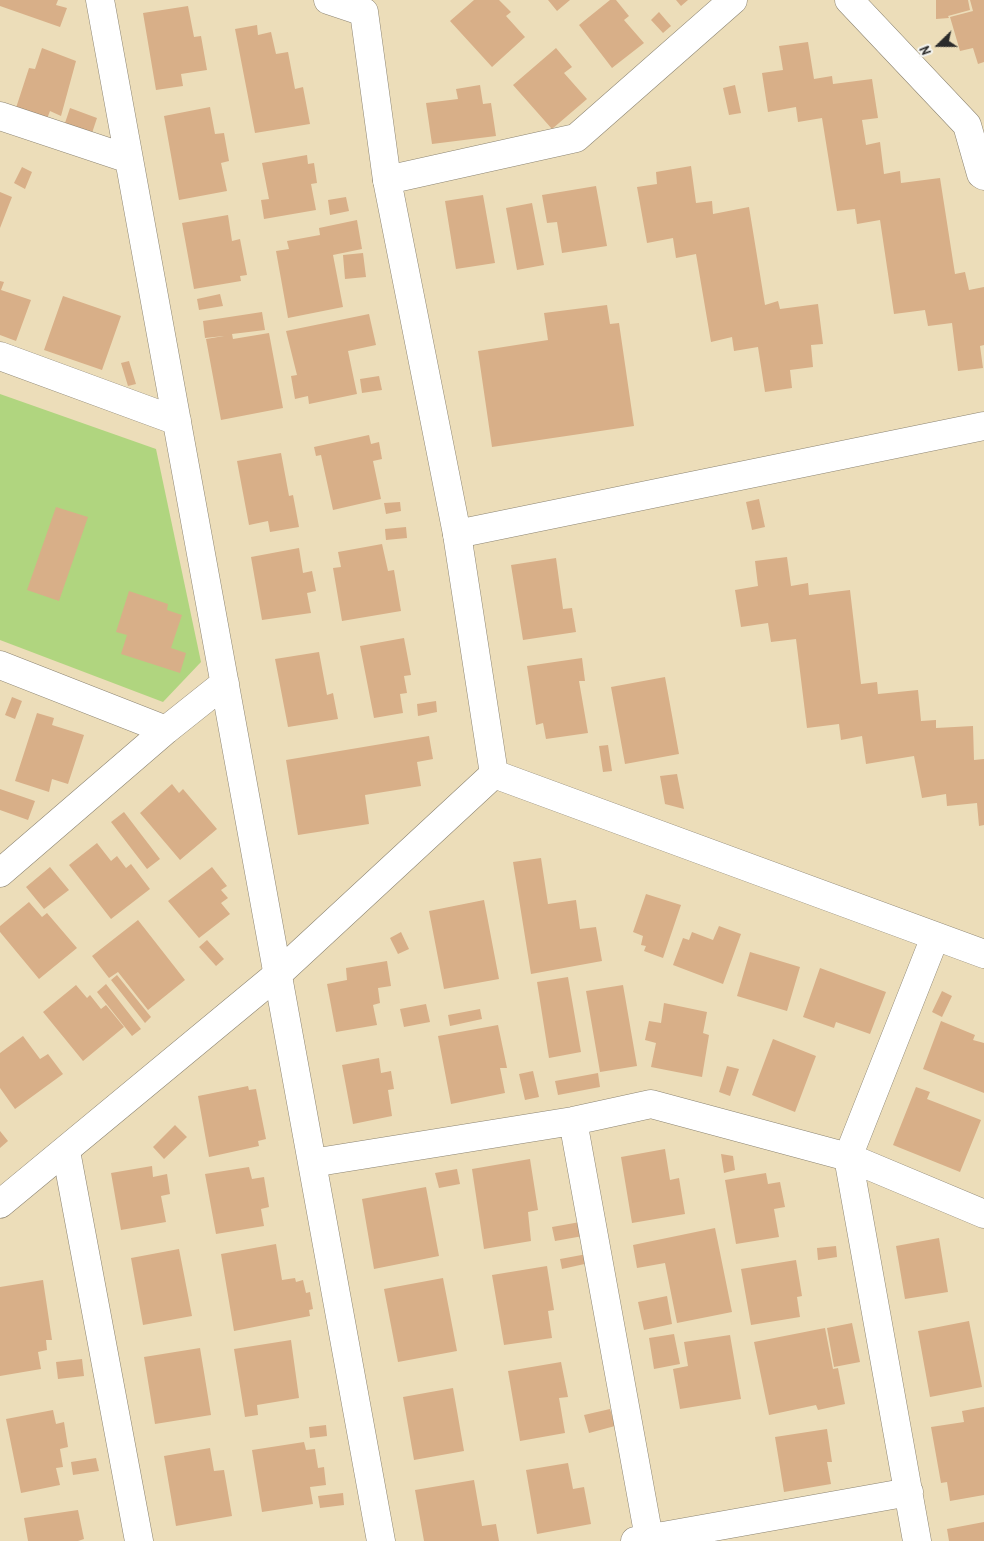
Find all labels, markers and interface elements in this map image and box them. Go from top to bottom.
north arrow [914,20,964,70]
text: N [914,44,935,58]

